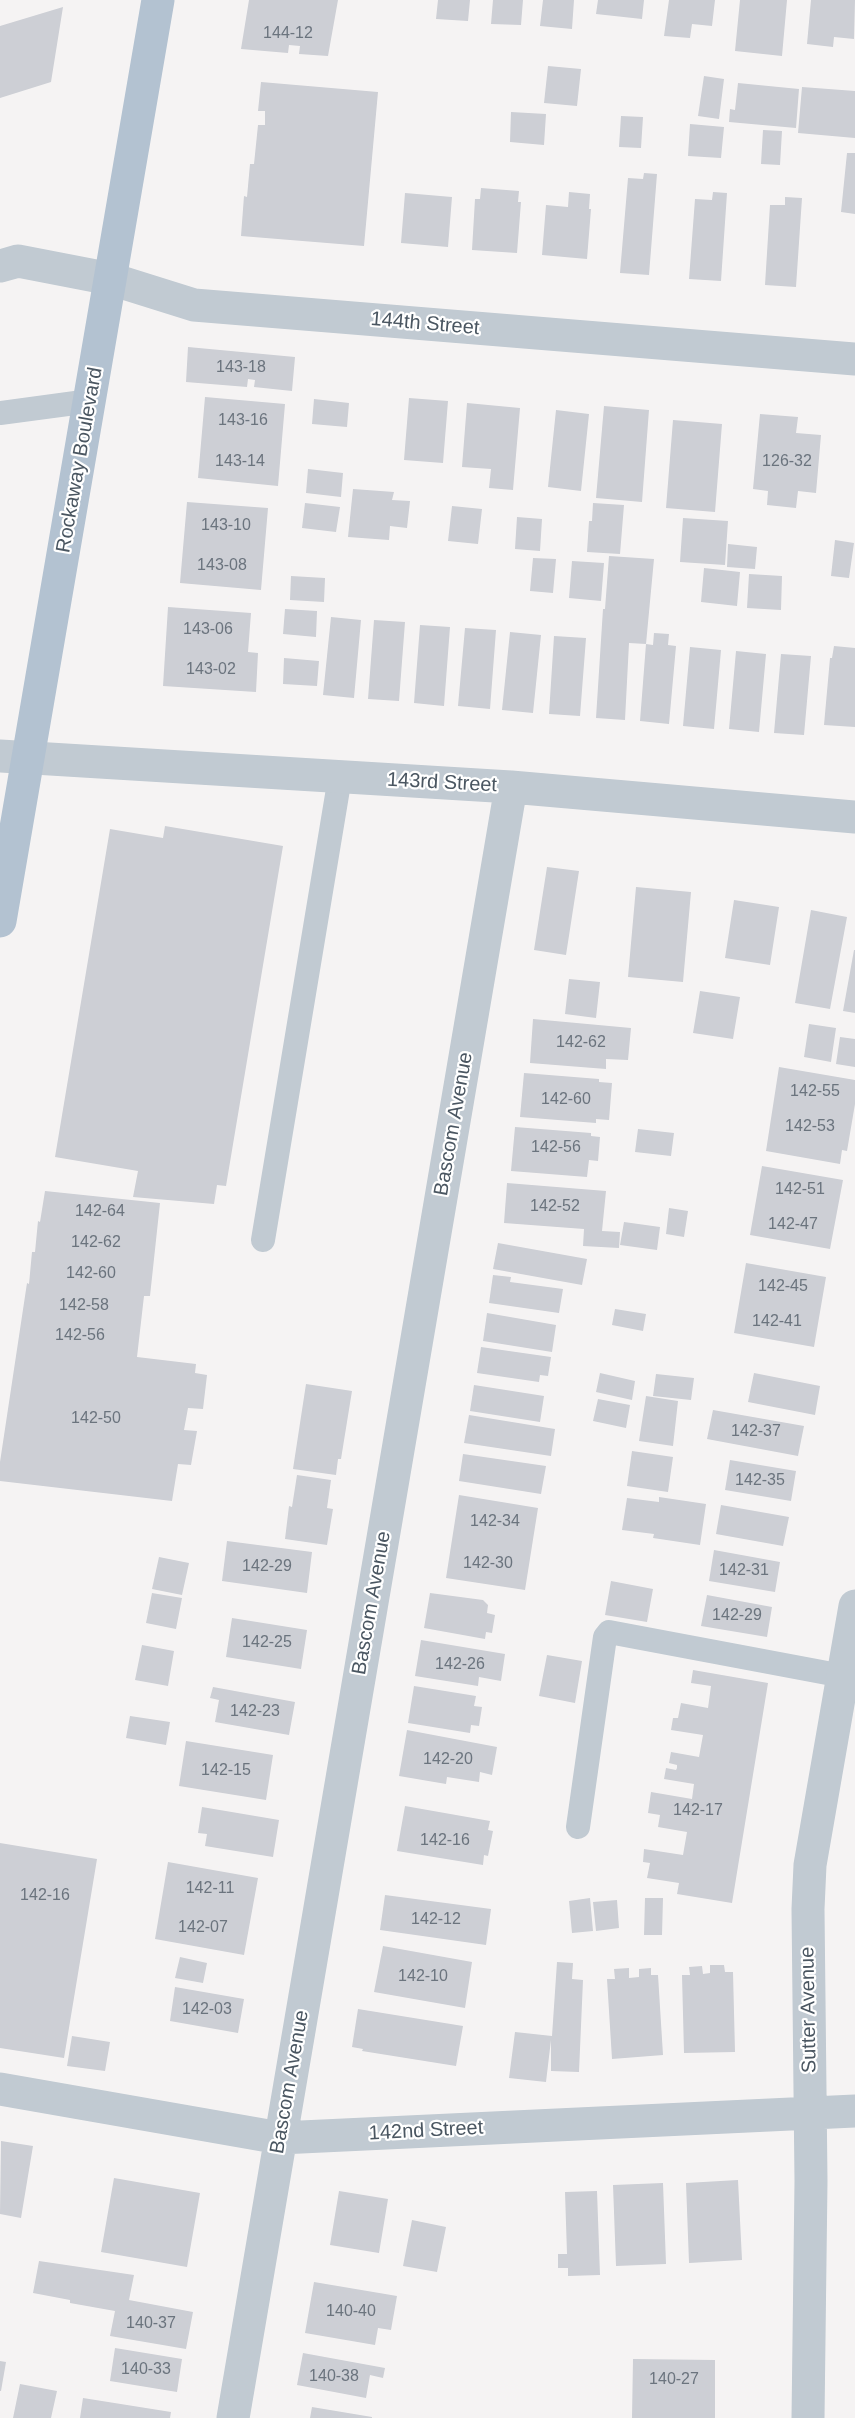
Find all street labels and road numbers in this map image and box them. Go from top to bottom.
street label: 144th Street [370,307,480,341]
street label: Rockaway Boulevard [52,365,108,555]
street label: 143rd Street [386,768,498,798]
street label: Bascom Avenue [430,1050,478,1198]
street label: Bascom Avenue [348,1529,396,1677]
street label: Sutter Avenue [796,1947,822,2073]
street label: Bascom Avenue [266,2008,314,2156]
street label: 142nd Street [368,2116,484,2146]

